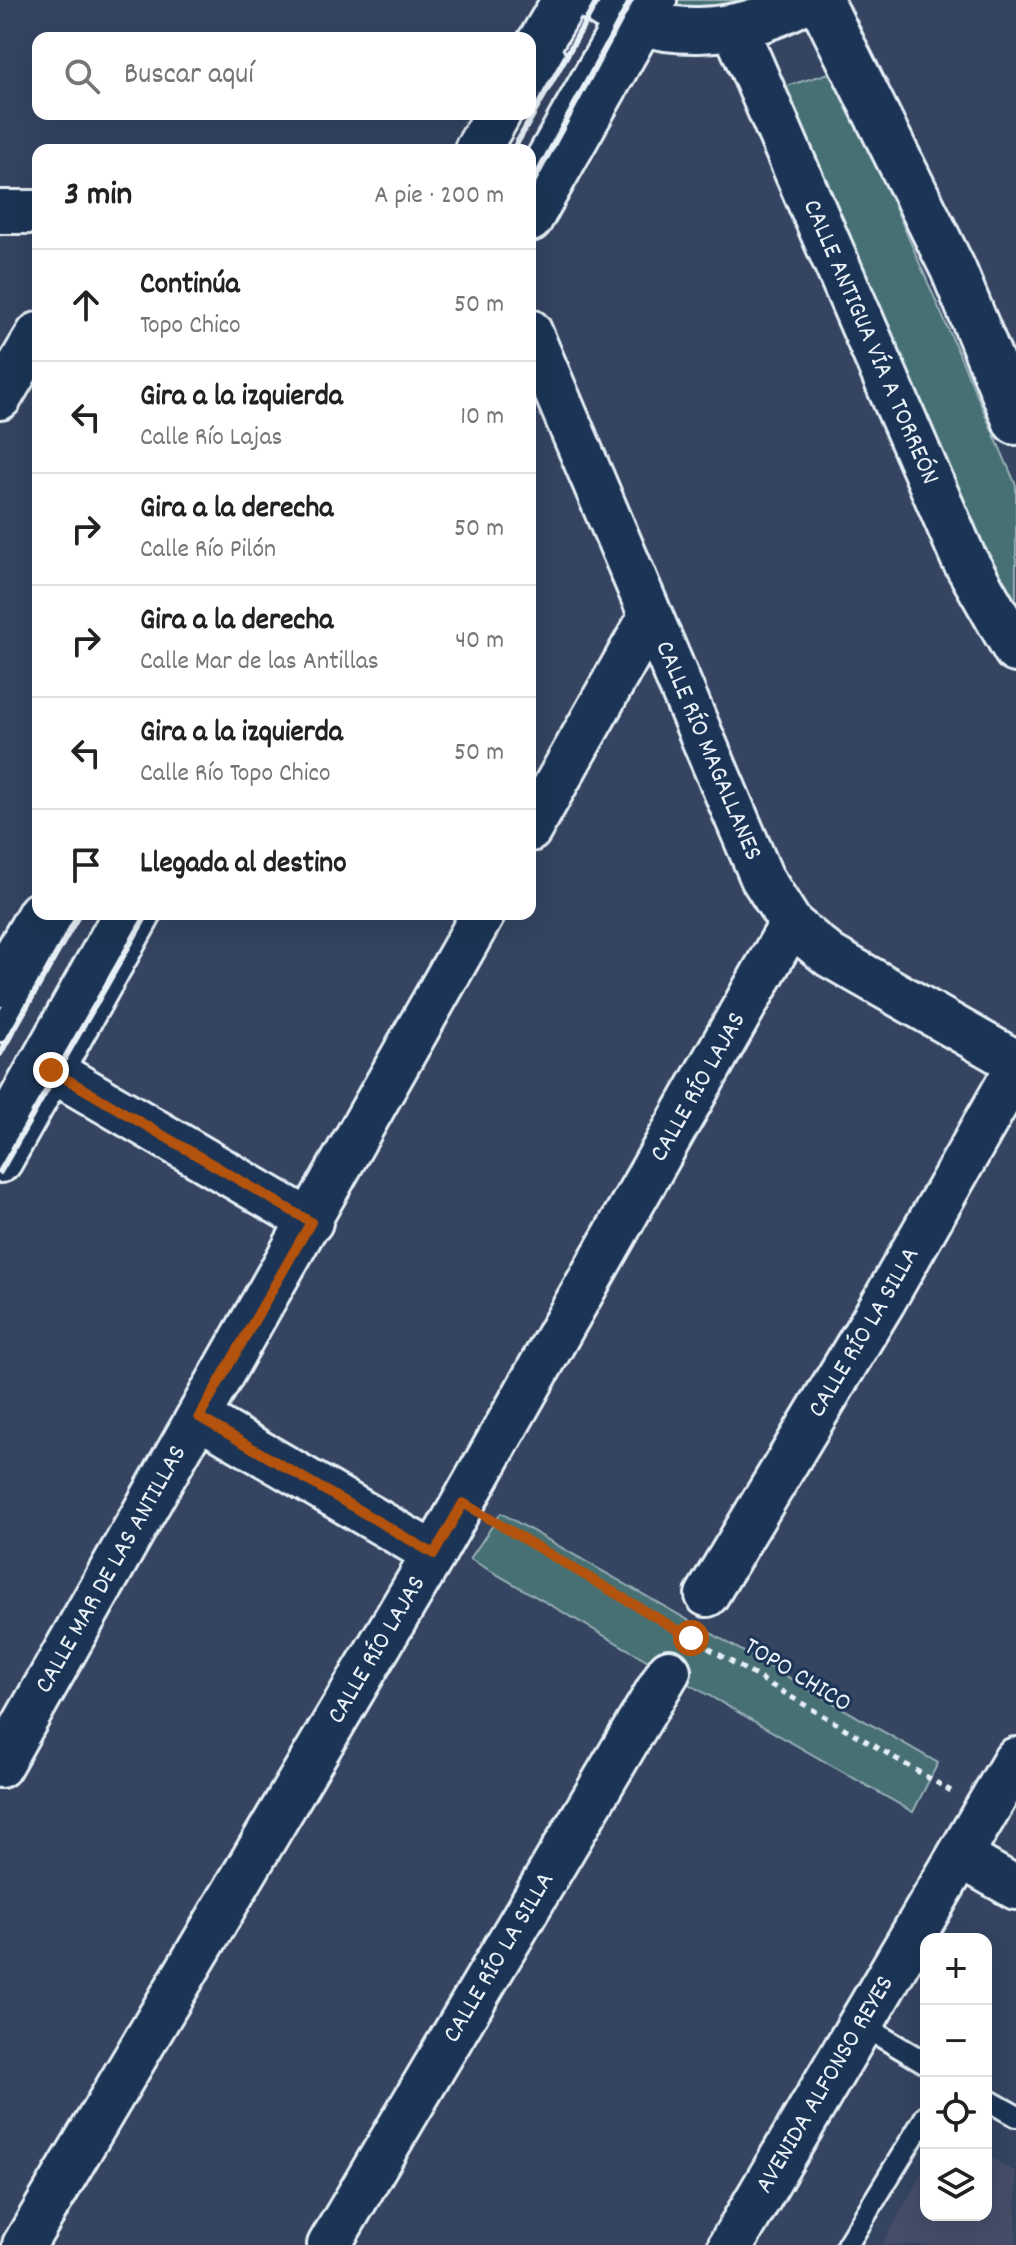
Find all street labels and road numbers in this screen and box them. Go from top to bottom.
street label: CALLE ANTIGUA VÍA A TORREÓN [793,194,948,490]
street label: CALLE RÍO MAGALLANES [645,635,771,866]
street label: CALLE RÍO LAJAS [641,1005,756,1169]
street label: CALLE RÍO LA SILLA [799,1240,929,1425]
street label: CALLE MAR DE LAS ANTILLAS [26,1438,197,1700]
street label: CALLE RÍO LAJAS [319,1569,436,1731]
street label: TOPO CHICO [736,1629,858,1723]
street label: CALLE RÍO LA SILLA [434,1865,564,2050]
street label: AVENIDA ALFONSO REYES [747,1969,904,2200]

